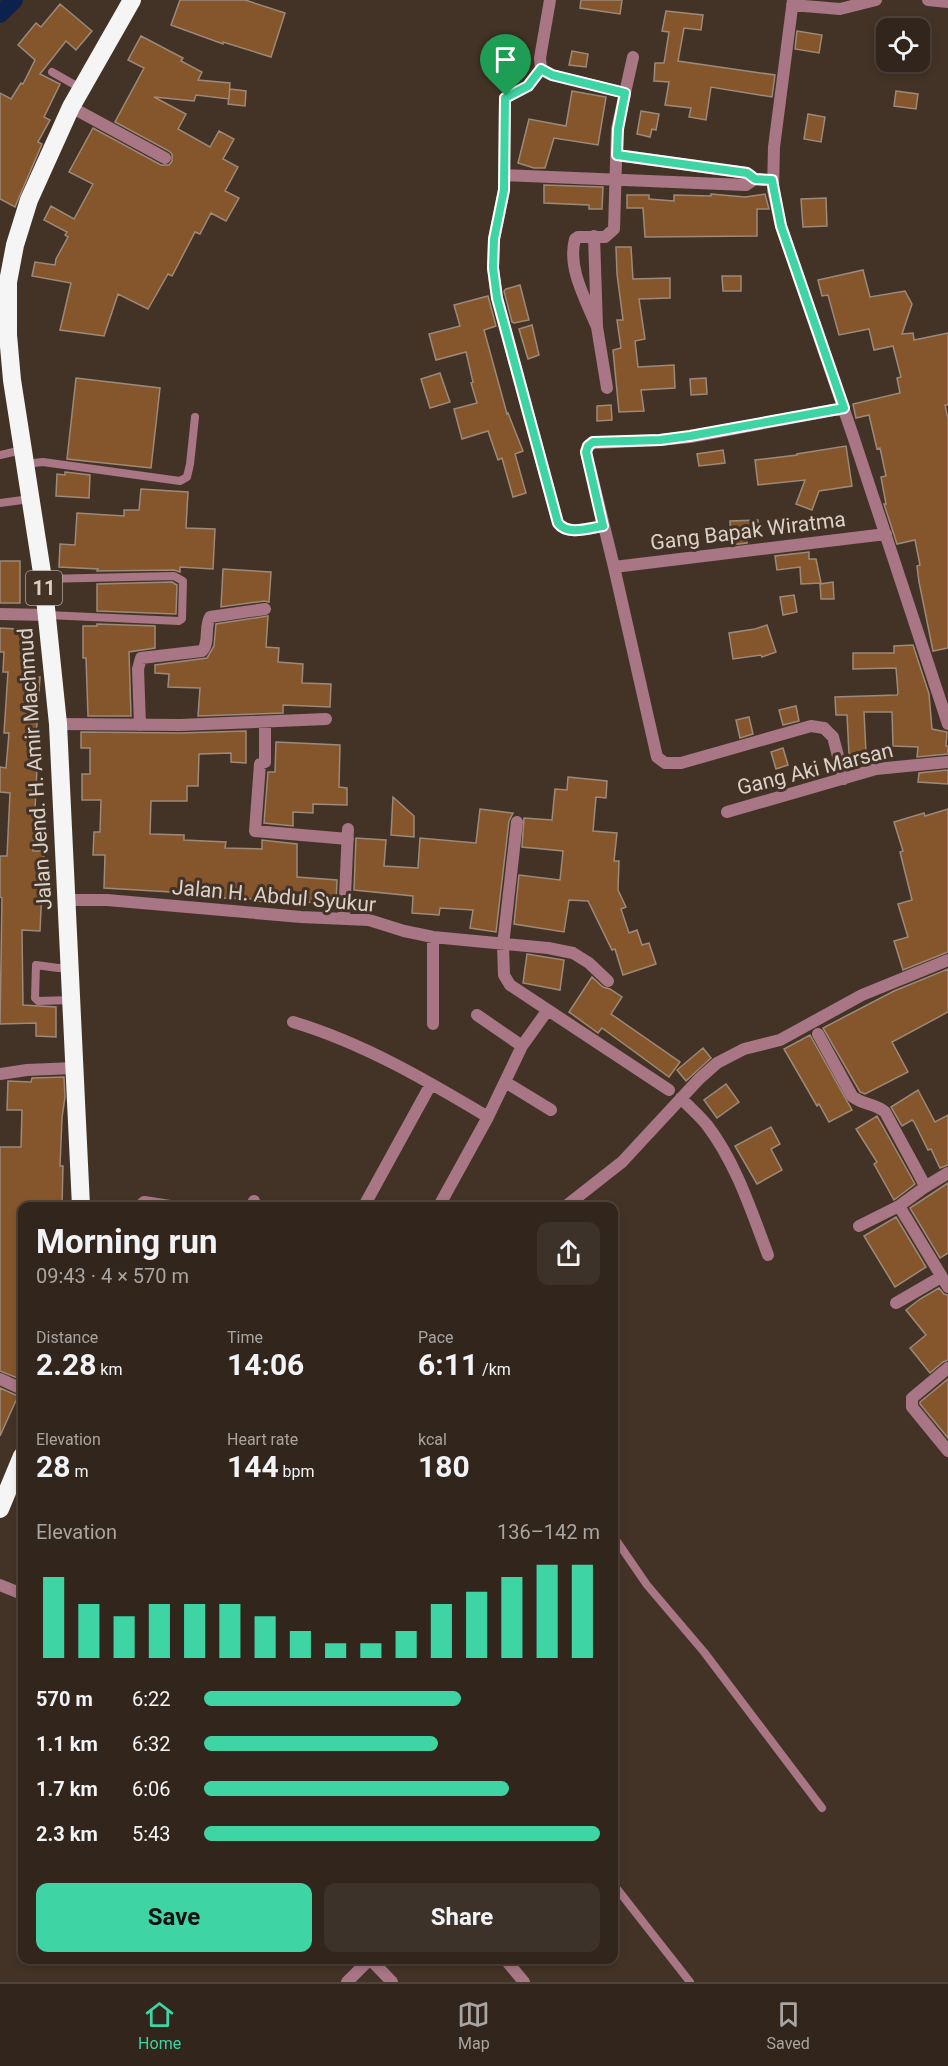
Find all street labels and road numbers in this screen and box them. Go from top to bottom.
street label: Gang Bapak Wiratma [649,507,847,555]
road number: 11 [26,571,62,605]
street label: Jalan Jend. H. Amir Machmud [13,627,57,911]
street label: Gang Aki Marsan [735,738,895,800]
street label: Jalan H. Abdul Syukur [171,875,377,917]

